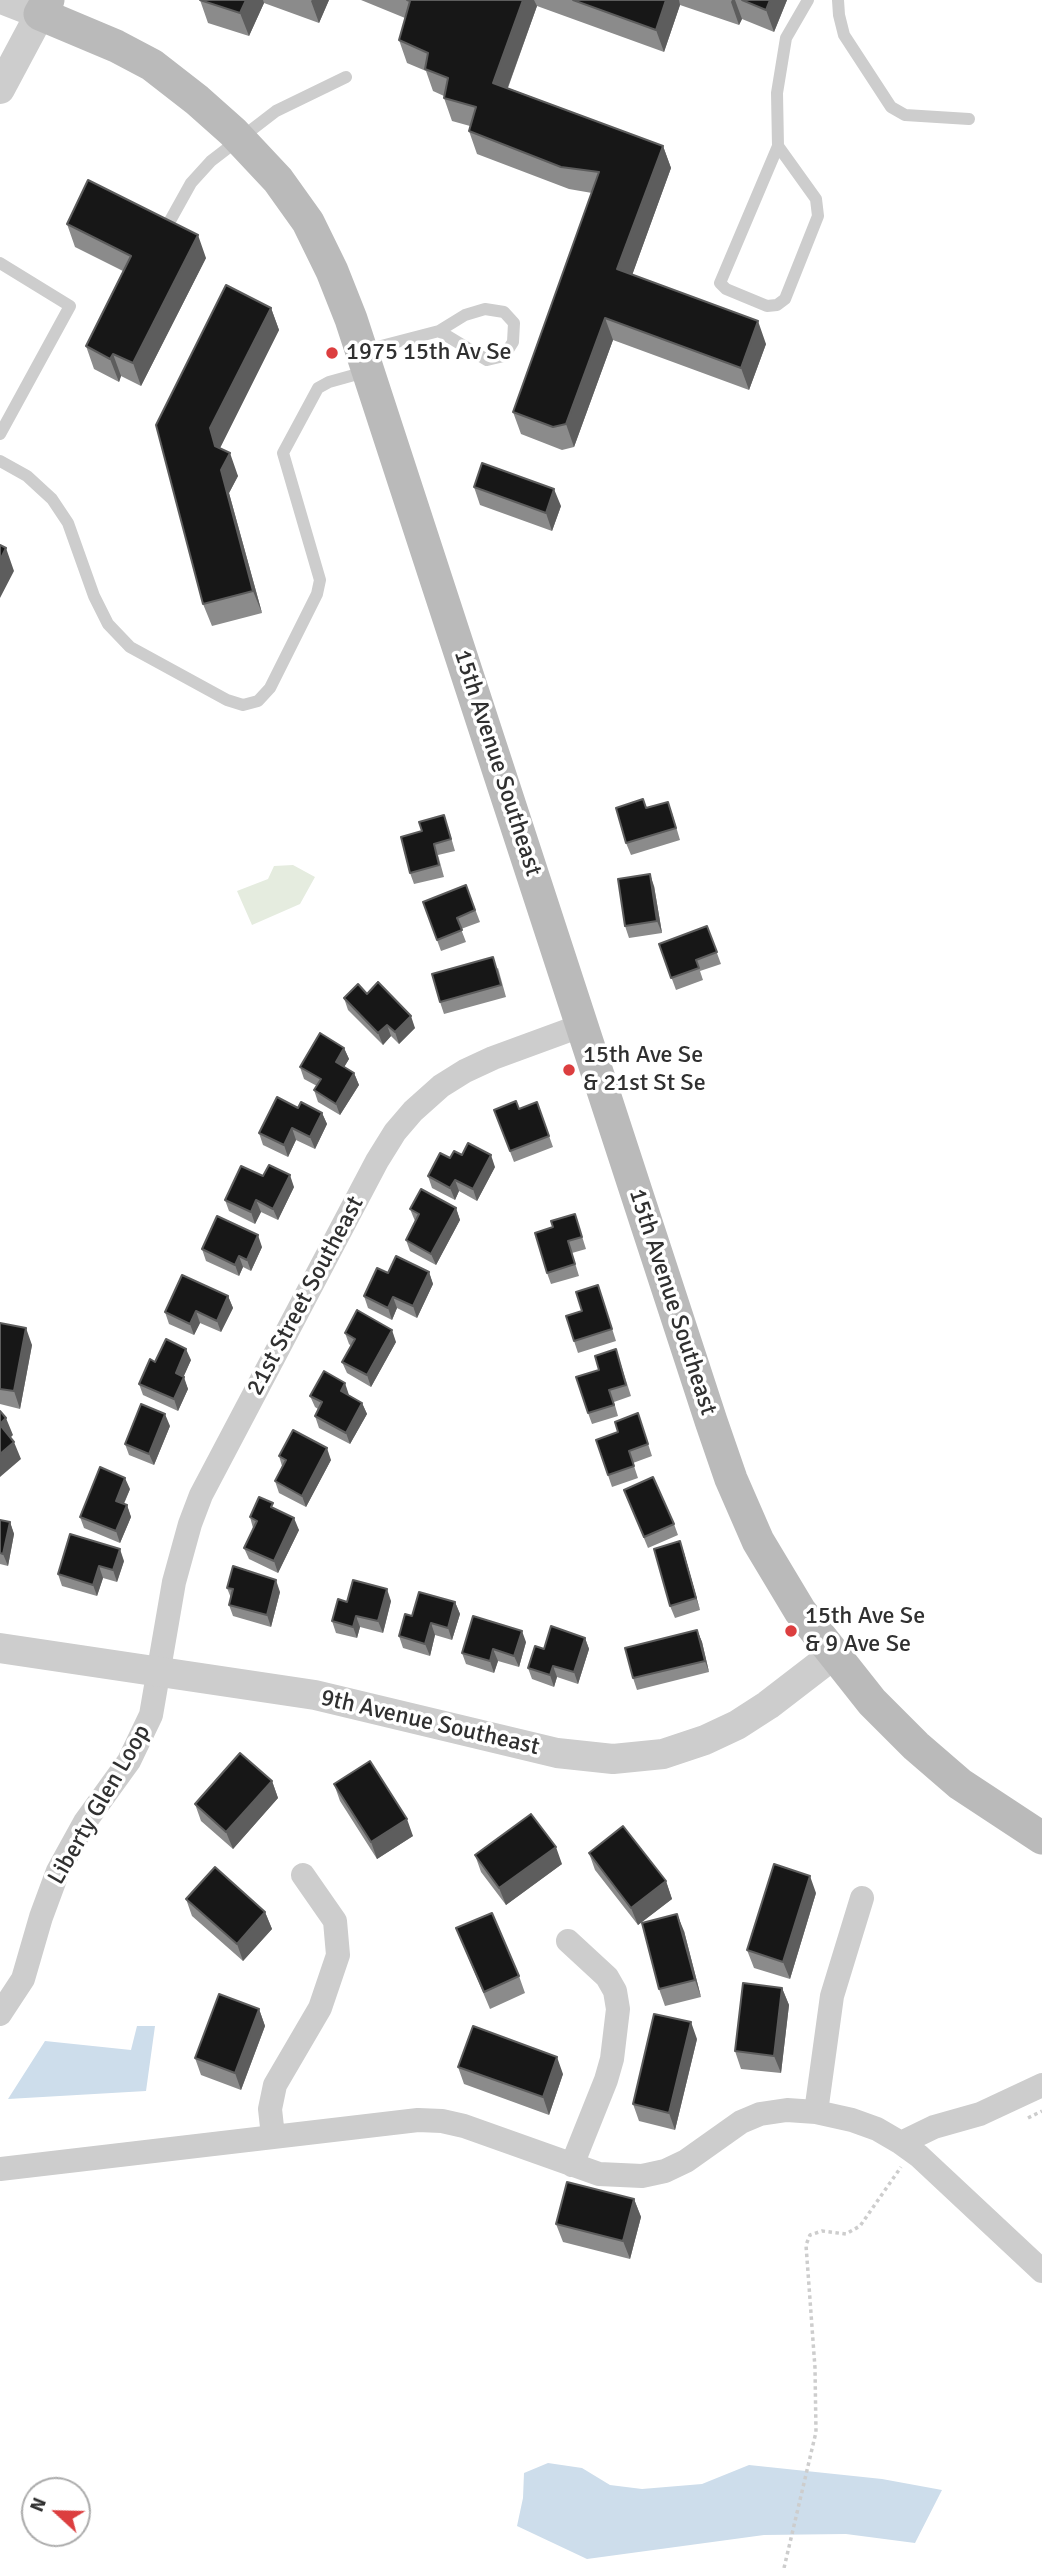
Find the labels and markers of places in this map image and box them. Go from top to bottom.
place label: 1975 15th Av Se [346,339,512,367]
marker: 1975 15th Av Se [324,345,340,361]
place label: 15th Ave Se & 21st St Se [583,1042,706,1098]
marker: 15th Ave Se & 21st St Se [561,1062,577,1078]
place label: 15th Ave Se & 9 Ave Se [805,1603,925,1659]
marker: 15th Ave Se & 9 Ave Se [783,1623,799,1639]

